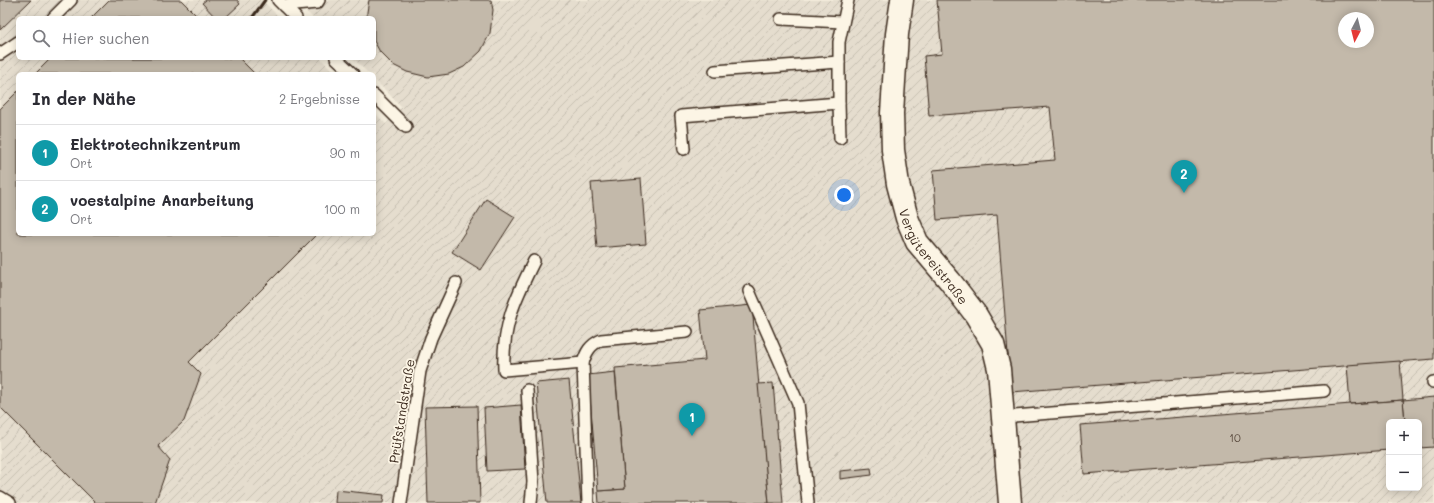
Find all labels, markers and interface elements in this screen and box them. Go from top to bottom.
north arrow [1338,12,1374,48]
search box [16,16,376,60]
icon: search [30,27,52,49]
text: Hier suchen [62,28,149,48]
text: In der Nähe [32,87,136,109]
text: 2 Ergebnisse [279,90,360,107]
text: Elektrotechnikzentrum [70,134,240,154]
text: 1 [42,144,48,161]
text: 90 m [330,144,360,161]
text: Ort [70,154,93,171]
pin: 2 [1171,160,1197,193]
your location [834,185,854,205]
text: voestalpine Anarbeitung [70,190,254,210]
text: 2 [41,200,49,217]
text: 100 m [324,200,360,217]
street label: Vergütereistraße [896,207,973,307]
text: Ort [70,210,93,227]
street label: Prüfstandstraße [384,358,418,464]
pin: 1 [679,403,705,436]
map controls [1386,419,1422,491]
button: + [1386,419,1422,455]
house number: 10 [1229,430,1241,445]
button: − [1386,455,1422,491]

